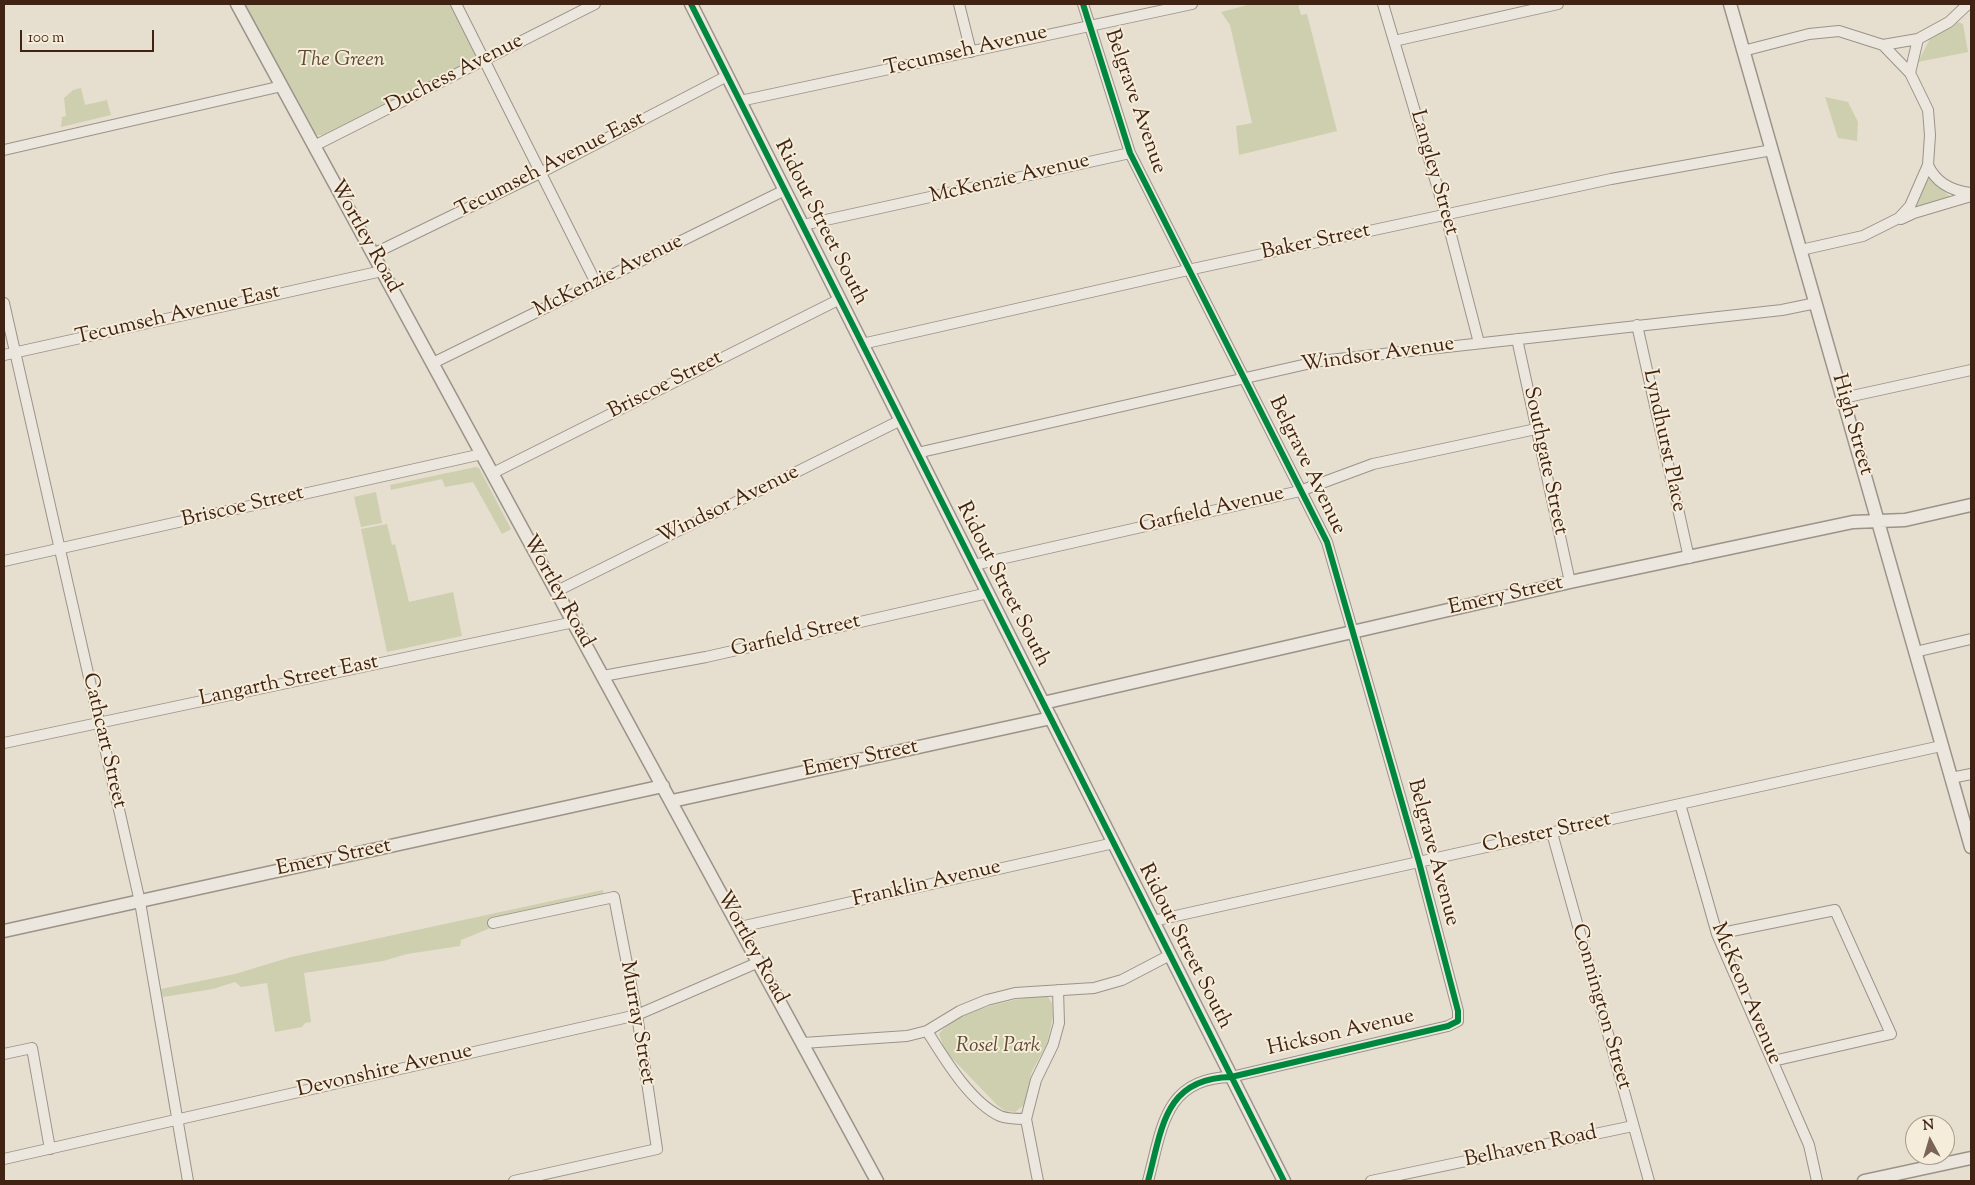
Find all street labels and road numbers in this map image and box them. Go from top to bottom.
street label: Tecumseh Avenue [882,21,1050,83]
street label: Belgrave Avenue [1098,27,1170,177]
street label: Duchess Avenue [382,29,528,121]
street label: Tecumseh Avenue East [452,107,650,225]
street label: Langley Street [1403,107,1463,239]
street label: Ridout Street South [767,136,873,310]
street label: McKenzie Avenue [928,149,1092,211]
street label: Wortley Road [323,176,405,298]
street label: Baker Street [1259,219,1373,267]
street label: McKenzie Avenue [530,230,688,324]
street label: Tecumseh Avenue East [73,280,283,352]
street label: Windsor Avenue [1300,333,1456,379]
street label: Briscoe Street [605,346,727,426]
street label: Lyndhurst Place [1636,367,1690,515]
street label: High Street [1825,372,1877,478]
street label: Southgate Street [1516,385,1572,537]
street label: Belgrave Avenue [1262,393,1350,539]
street label: Windsor Avenue [654,461,804,551]
street label: Briscoe Street [179,482,307,534]
street label: Garfield Avenue [1137,482,1287,540]
street label: Ridout Street South [949,498,1055,672]
street label: Wortley Road [516,531,598,653]
street label: Emery Street [1446,572,1566,622]
street label: Garfield Street [729,610,863,664]
street label: Langarth Street East [197,651,381,713]
street label: Cathcart Street [75,671,131,811]
street label: Emery Street [801,736,921,784]
street label: Belgrave Avenue [1400,777,1464,929]
street label: Chester Street [1480,808,1614,860]
street label: Emery Street [274,835,394,883]
street label: Franklin Avenue [850,856,1004,914]
street label: Ridout Street South [1131,860,1237,1034]
street label: Wortley Road [710,887,792,1009]
street label: McKeon Avenue [1704,920,1786,1068]
street label: Connington Street [1564,921,1636,1093]
street label: Murray Street [613,959,659,1087]
street label: Hickson Avenue [1265,1005,1417,1063]
street label: Devonshire Avenue [295,1040,475,1104]
street label: Belhaven Road [1462,1122,1600,1174]

